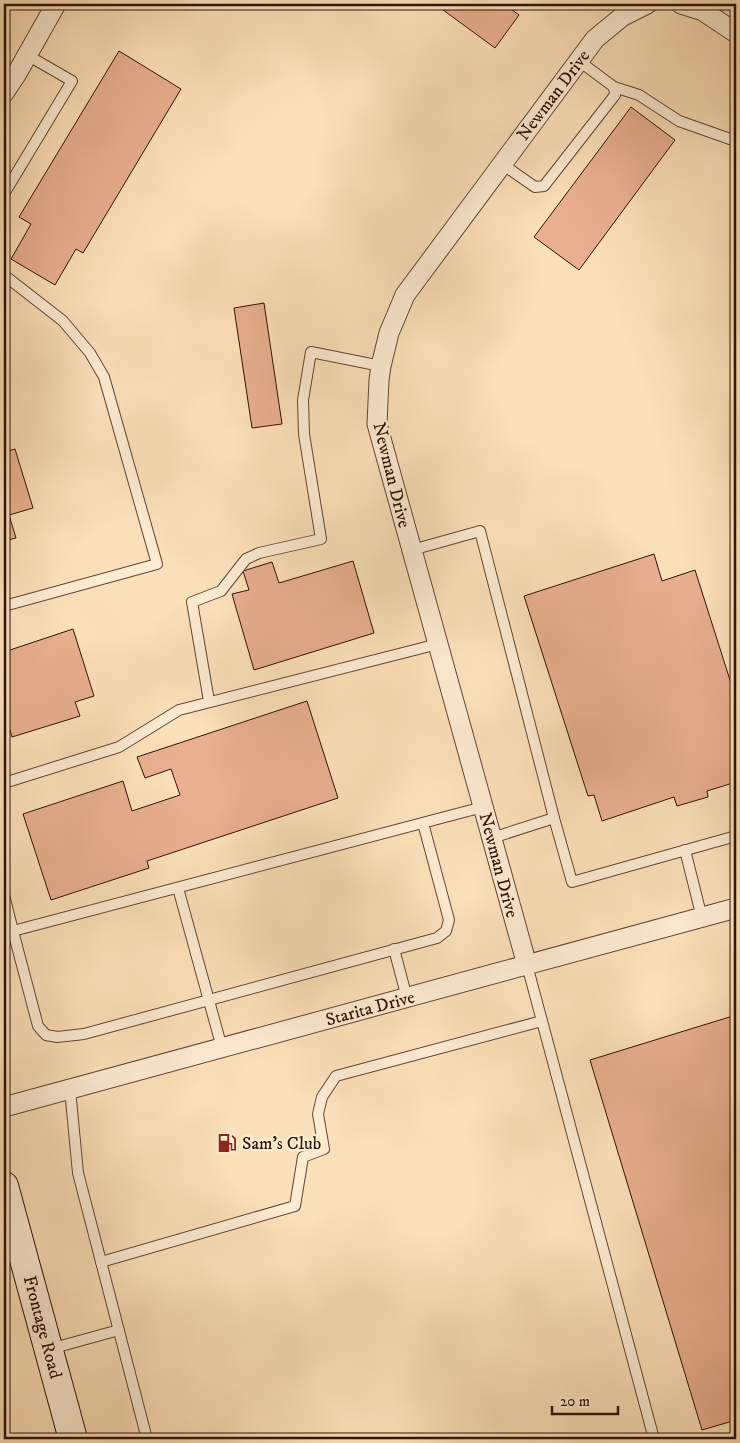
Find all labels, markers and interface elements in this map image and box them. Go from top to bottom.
street label: Newman Drive [513,46,595,145]
street label: Newman Drive [367,420,415,530]
street label: Newman Drive [473,810,523,920]
street label: Starita Drive [323,987,417,1031]
fuel station icon: Sam's Club [216,1132,238,1154]
place label: Sam's Club [242,1133,321,1155]
street label: Frontage Road [18,1273,66,1381]
scale bar [552,1383,619,1415]
text: 20 m [560,1392,590,1411]

